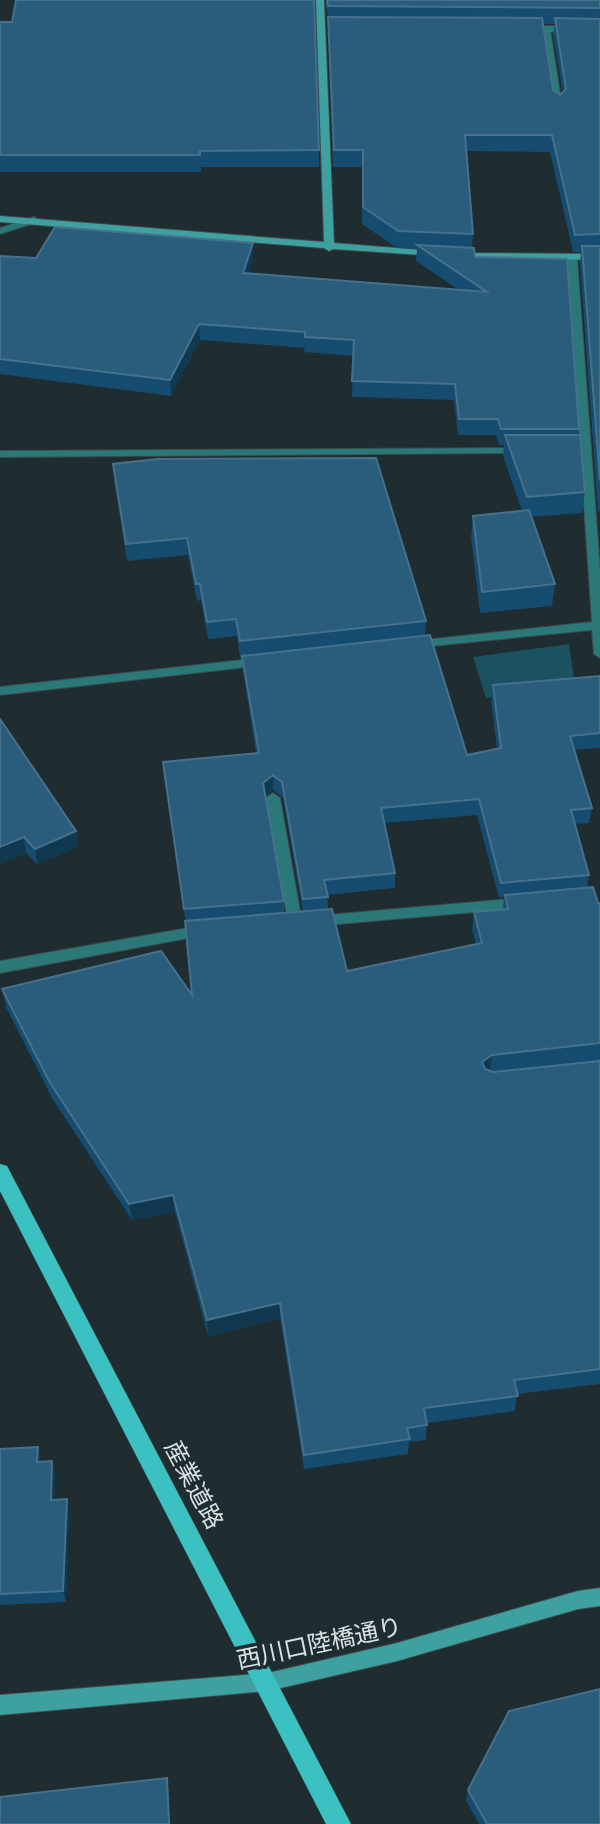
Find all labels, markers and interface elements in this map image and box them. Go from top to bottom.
street label: 産業道路 [160,1435,230,1533]
street label: 西川口陸橋通り [234,1610,404,1674]

